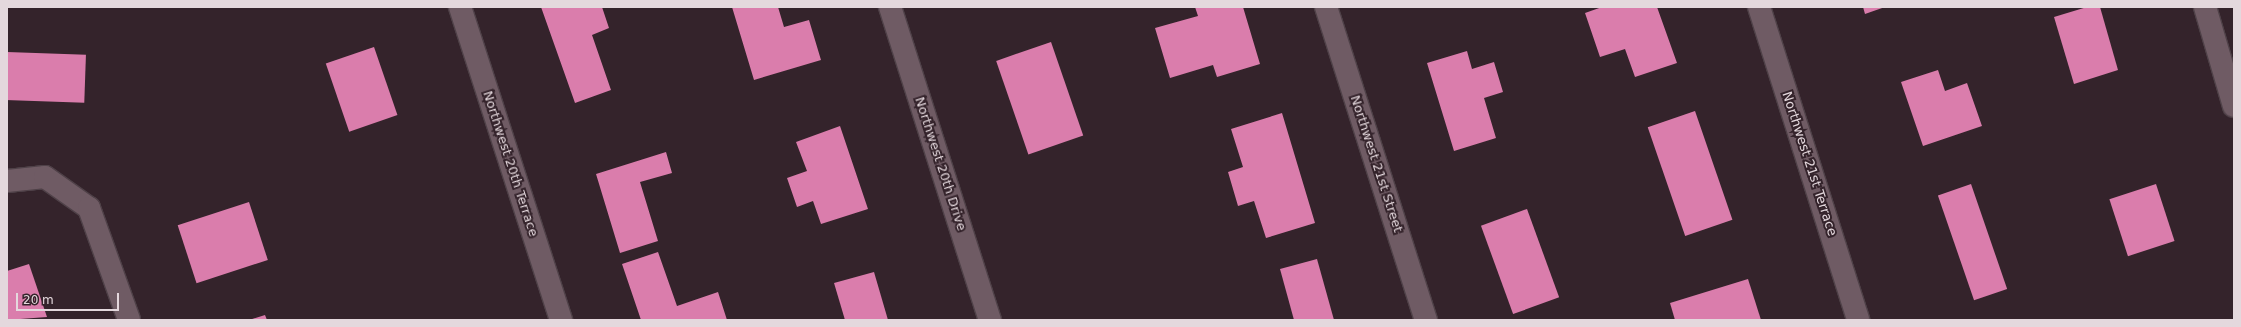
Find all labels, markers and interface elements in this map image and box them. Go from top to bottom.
street label: Northwest 20th Terrace [479,89,541,239]
street label: Northwest 21st Terrace [1778,90,1840,238]
street label: Northwest 21st Street [1346,94,1406,234]
street label: Northwest 20th Drive [911,95,969,233]
scale bar [18,285,121,311]
text: 20 m [23,293,54,307]

